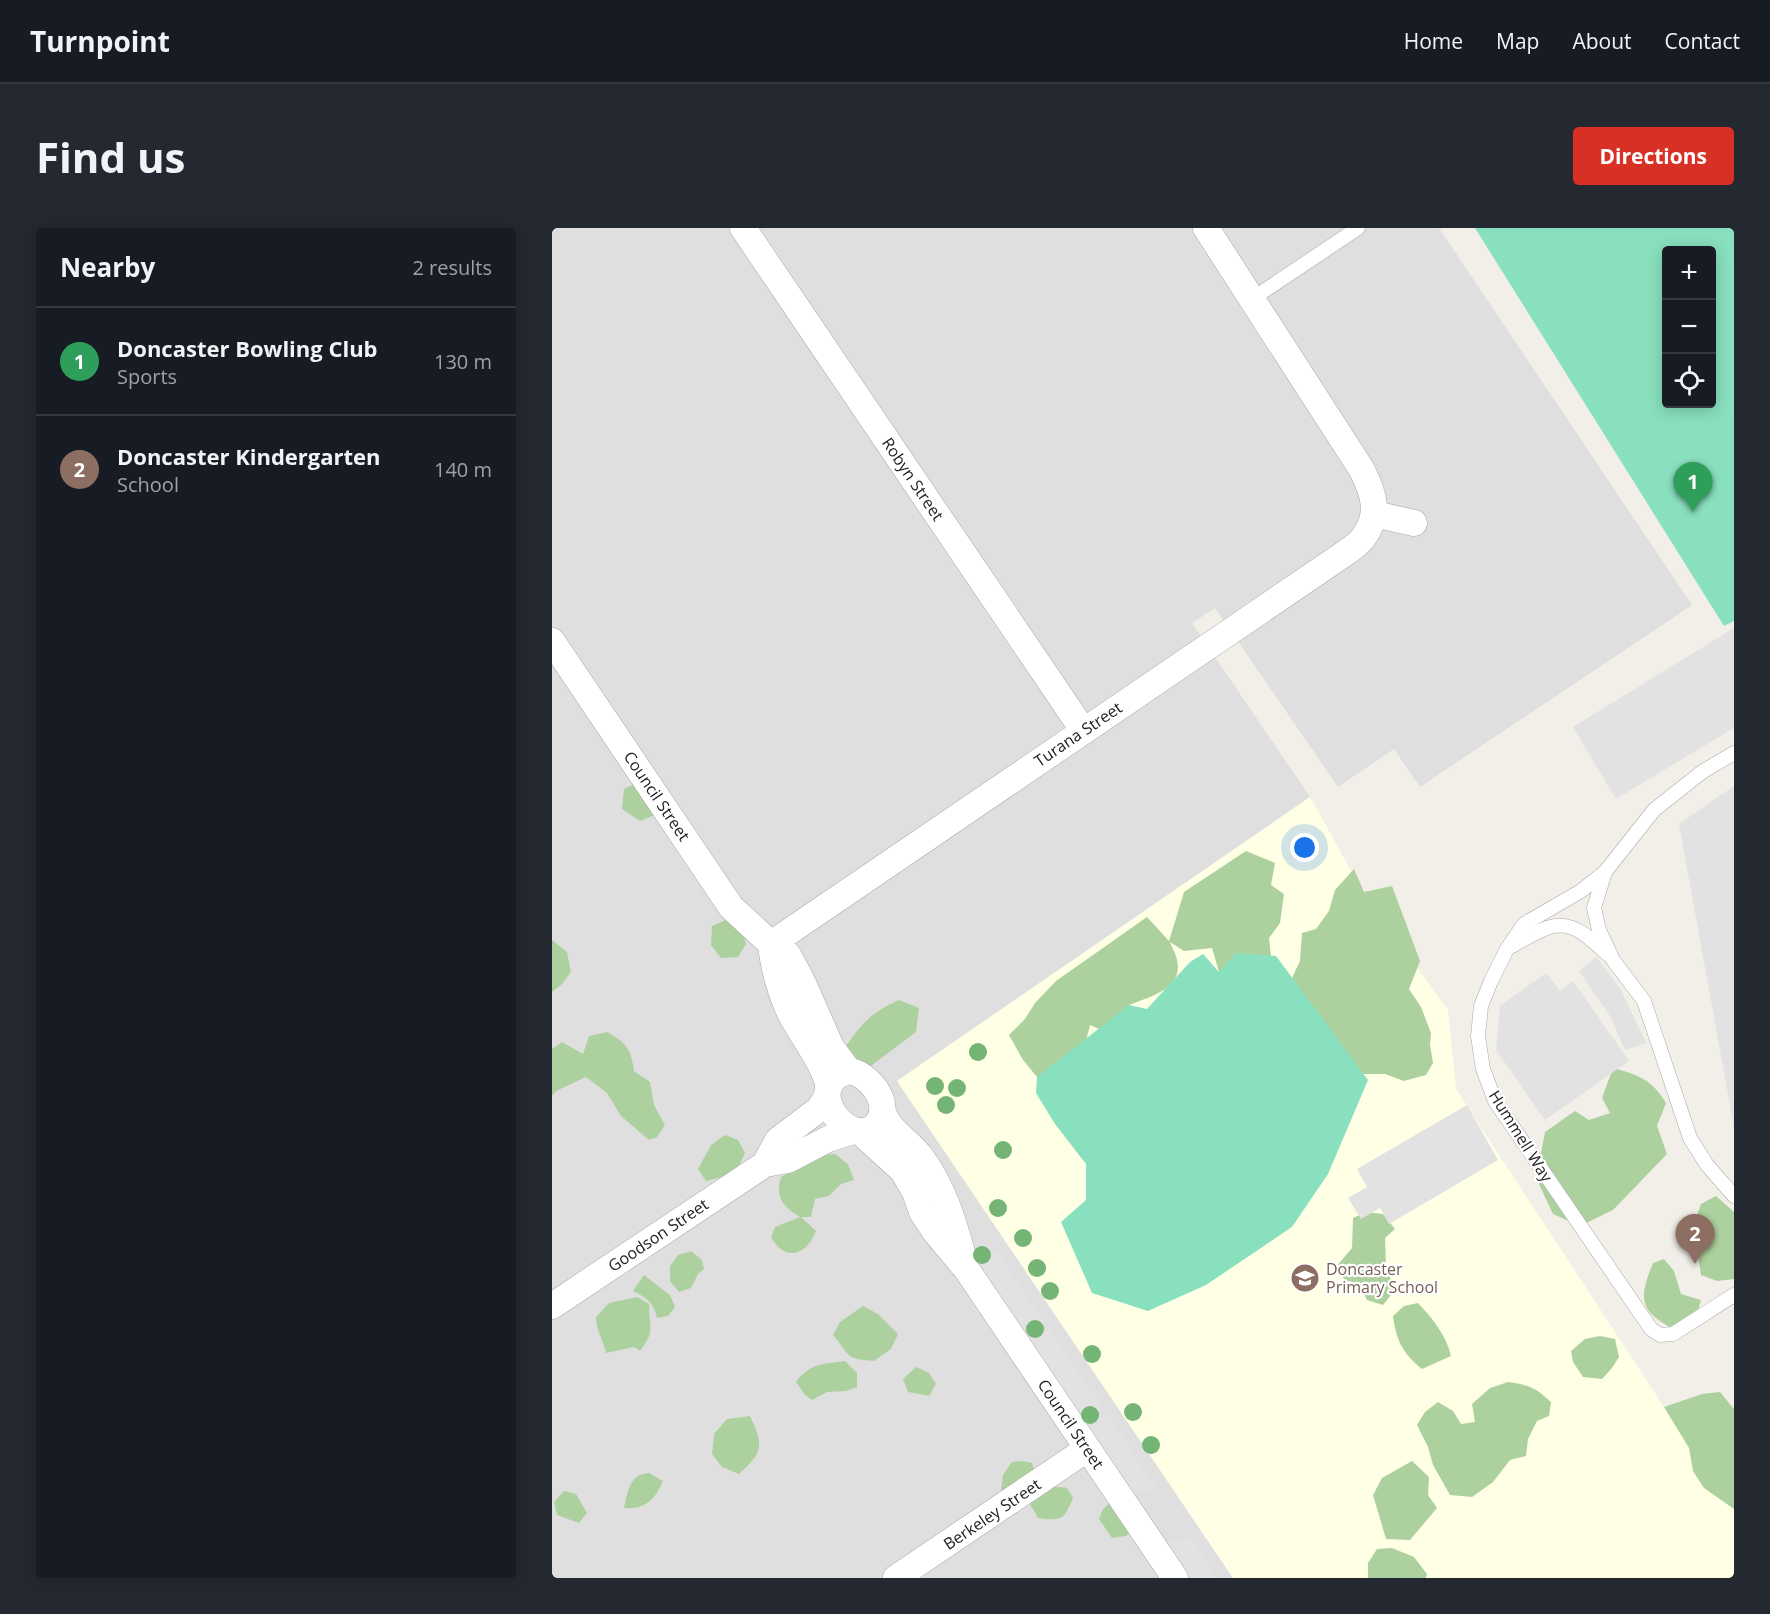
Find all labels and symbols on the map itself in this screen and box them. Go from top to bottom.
street label: Robyn Street [877,433,949,525]
pin: 1 [1674,462,1712,512]
street label: Turana Street [1030,696,1127,772]
street label: Council Street [619,747,695,845]
your location [1290,833,1319,862]
street label: Hummell Way [1484,1086,1558,1187]
street label: Goodson Street [604,1193,713,1277]
pin: 2 [1676,1214,1714,1264]
place label: Doncaster Primary School [1326,1258,1438,1298]
school or university icon: Doncaster Primary School [1289,1262,1321,1294]
street label: Council Street [1033,1375,1109,1473]
street label: Berkeley Street [939,1473,1045,1555]

